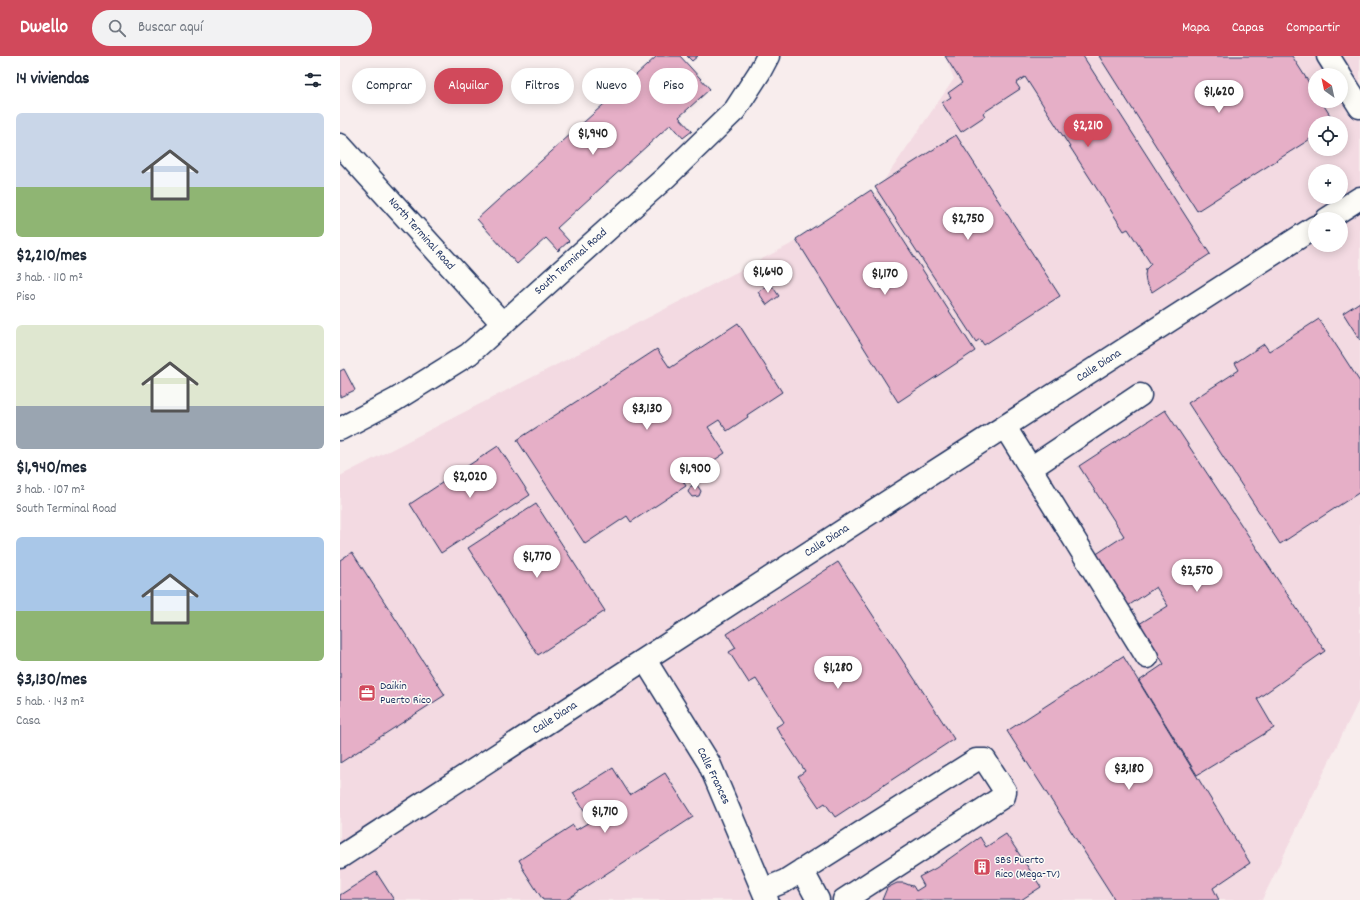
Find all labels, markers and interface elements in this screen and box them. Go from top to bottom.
search box [92,10,372,46]
text: Dwello [20,15,68,42]
icon: search [106,17,128,39]
text: Buscar aquí [138,17,203,39]
text: Mapa [1182,18,1210,38]
text: Capas [1232,18,1264,38]
text: Compartir [1286,18,1340,38]
text: 14 viviendas [16,68,90,92]
chip: Comprar [352,68,426,104]
chip: Alquilar [434,68,503,104]
chip: Filtros [511,68,574,104]
chip: Nuevo [582,68,641,104]
chip: Piso [649,68,698,104]
north arrow [1308,68,1348,108]
map controls [1308,68,1348,252]
icon: filters [302,69,324,91]
pin: $1,620 [1186,80,1252,114]
text: $1,620 [1203,83,1235,102]
pin: $2,210 [1055,114,1121,148]
button: locate [1308,116,1348,156]
text: $2,210 [1073,117,1103,136]
pin: $1,940 [560,122,626,156]
text: $1,940 [578,125,608,144]
icon: home [134,139,206,211]
button: + [1308,164,1348,204]
street label: North Terminal Road [384,194,458,274]
pin: $2,750 [935,207,1001,241]
text: $2,750 [952,210,984,229]
button: − [1308,212,1348,252]
street label: South Terminal Road [531,225,611,299]
text: $2,210/mes [16,245,87,269]
pin: $1,640 [735,260,801,294]
pin: $1,170 [852,262,918,296]
text: $1,640 [753,263,783,282]
text: $1,170 [872,265,898,284]
text: 3 hab. · 110 m² [16,269,83,288]
text: Piso [16,288,36,307]
street label: Calle Diana [1073,345,1125,387]
icon: home [134,351,206,423]
pin: $3,130 [614,397,680,431]
text: $3,130 [632,400,662,419]
text: $1,940/mes [16,457,87,481]
pin: $1,900 [662,457,728,491]
text: $1,900 [679,460,711,479]
pin: $2,020 [437,465,503,499]
text: $2,020 [453,468,487,487]
text: 3 hab. · 107 m² [16,481,85,500]
text: South Terminal Road [16,500,116,519]
street label: Calle Diana [801,520,853,562]
pin: $1,770 [504,545,570,579]
text: $1,770 [523,548,551,567]
pin: $2,570 [1164,559,1230,593]
text: $2,570 [1181,562,1213,581]
icon: home [134,563,206,635]
pin: $1,280 [805,656,871,690]
text: $1,280 [823,659,853,678]
text: $3,130/mes [16,669,87,693]
place label: Daikin Puerto Rico [380,678,431,709]
office icon: Daikin Puerto Rico [357,683,377,703]
text: 5 hab. · 143 m² [16,693,84,712]
street label: Calle Diana [529,697,581,739]
text: Casa [16,712,40,731]
street label: Calle Frances [692,745,734,807]
pin: $3,180 [1096,757,1162,791]
text: $3,180 [1114,760,1144,779]
pin: $1,710 [572,800,638,834]
text: $1,710 [592,803,618,822]
place label: SBS Puerto Rico (Mega-TV) [995,852,1060,883]
building icon: SBS Puerto Rico (Mega-TV) [972,857,992,877]

